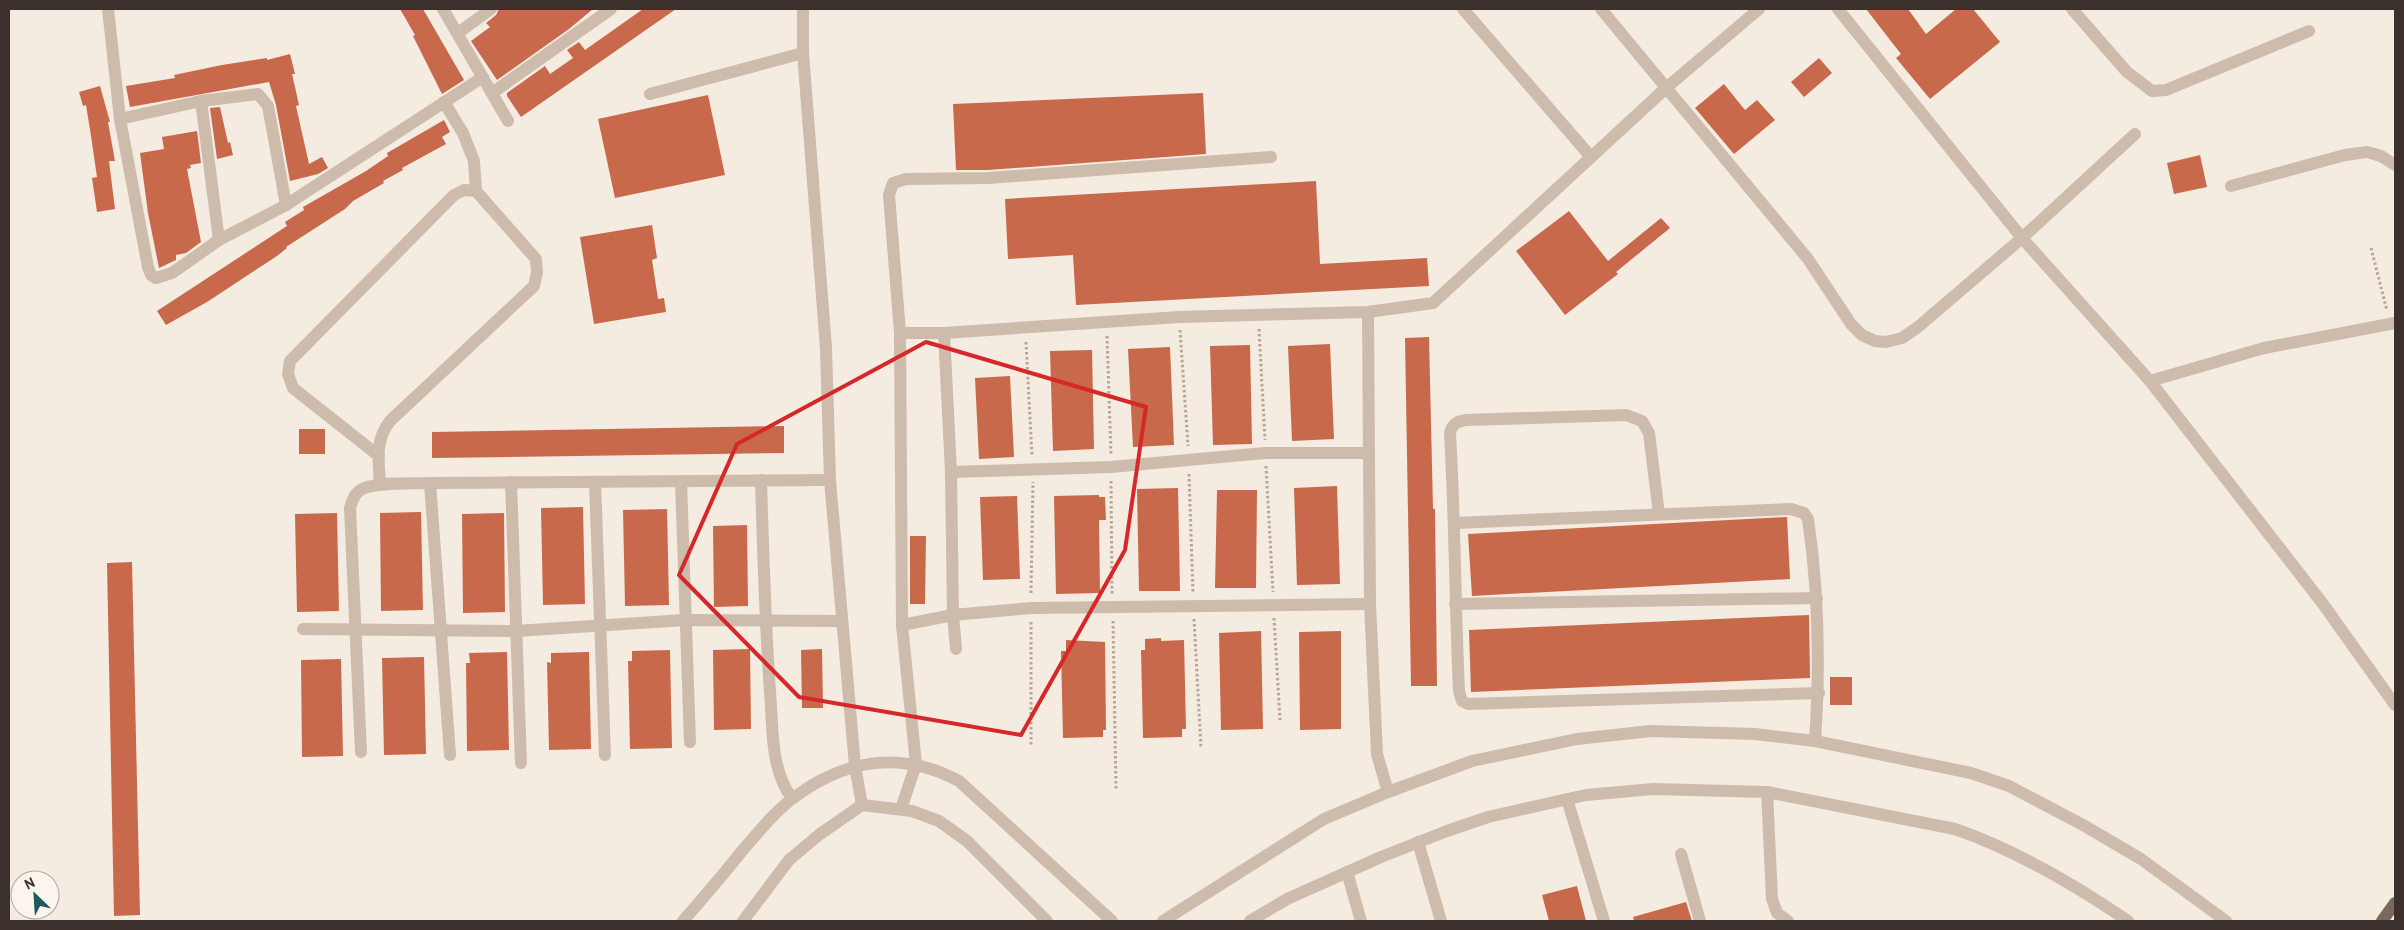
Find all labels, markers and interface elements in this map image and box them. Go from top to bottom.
north arrow [10,870,60,920]
text: N [22,873,37,893]

